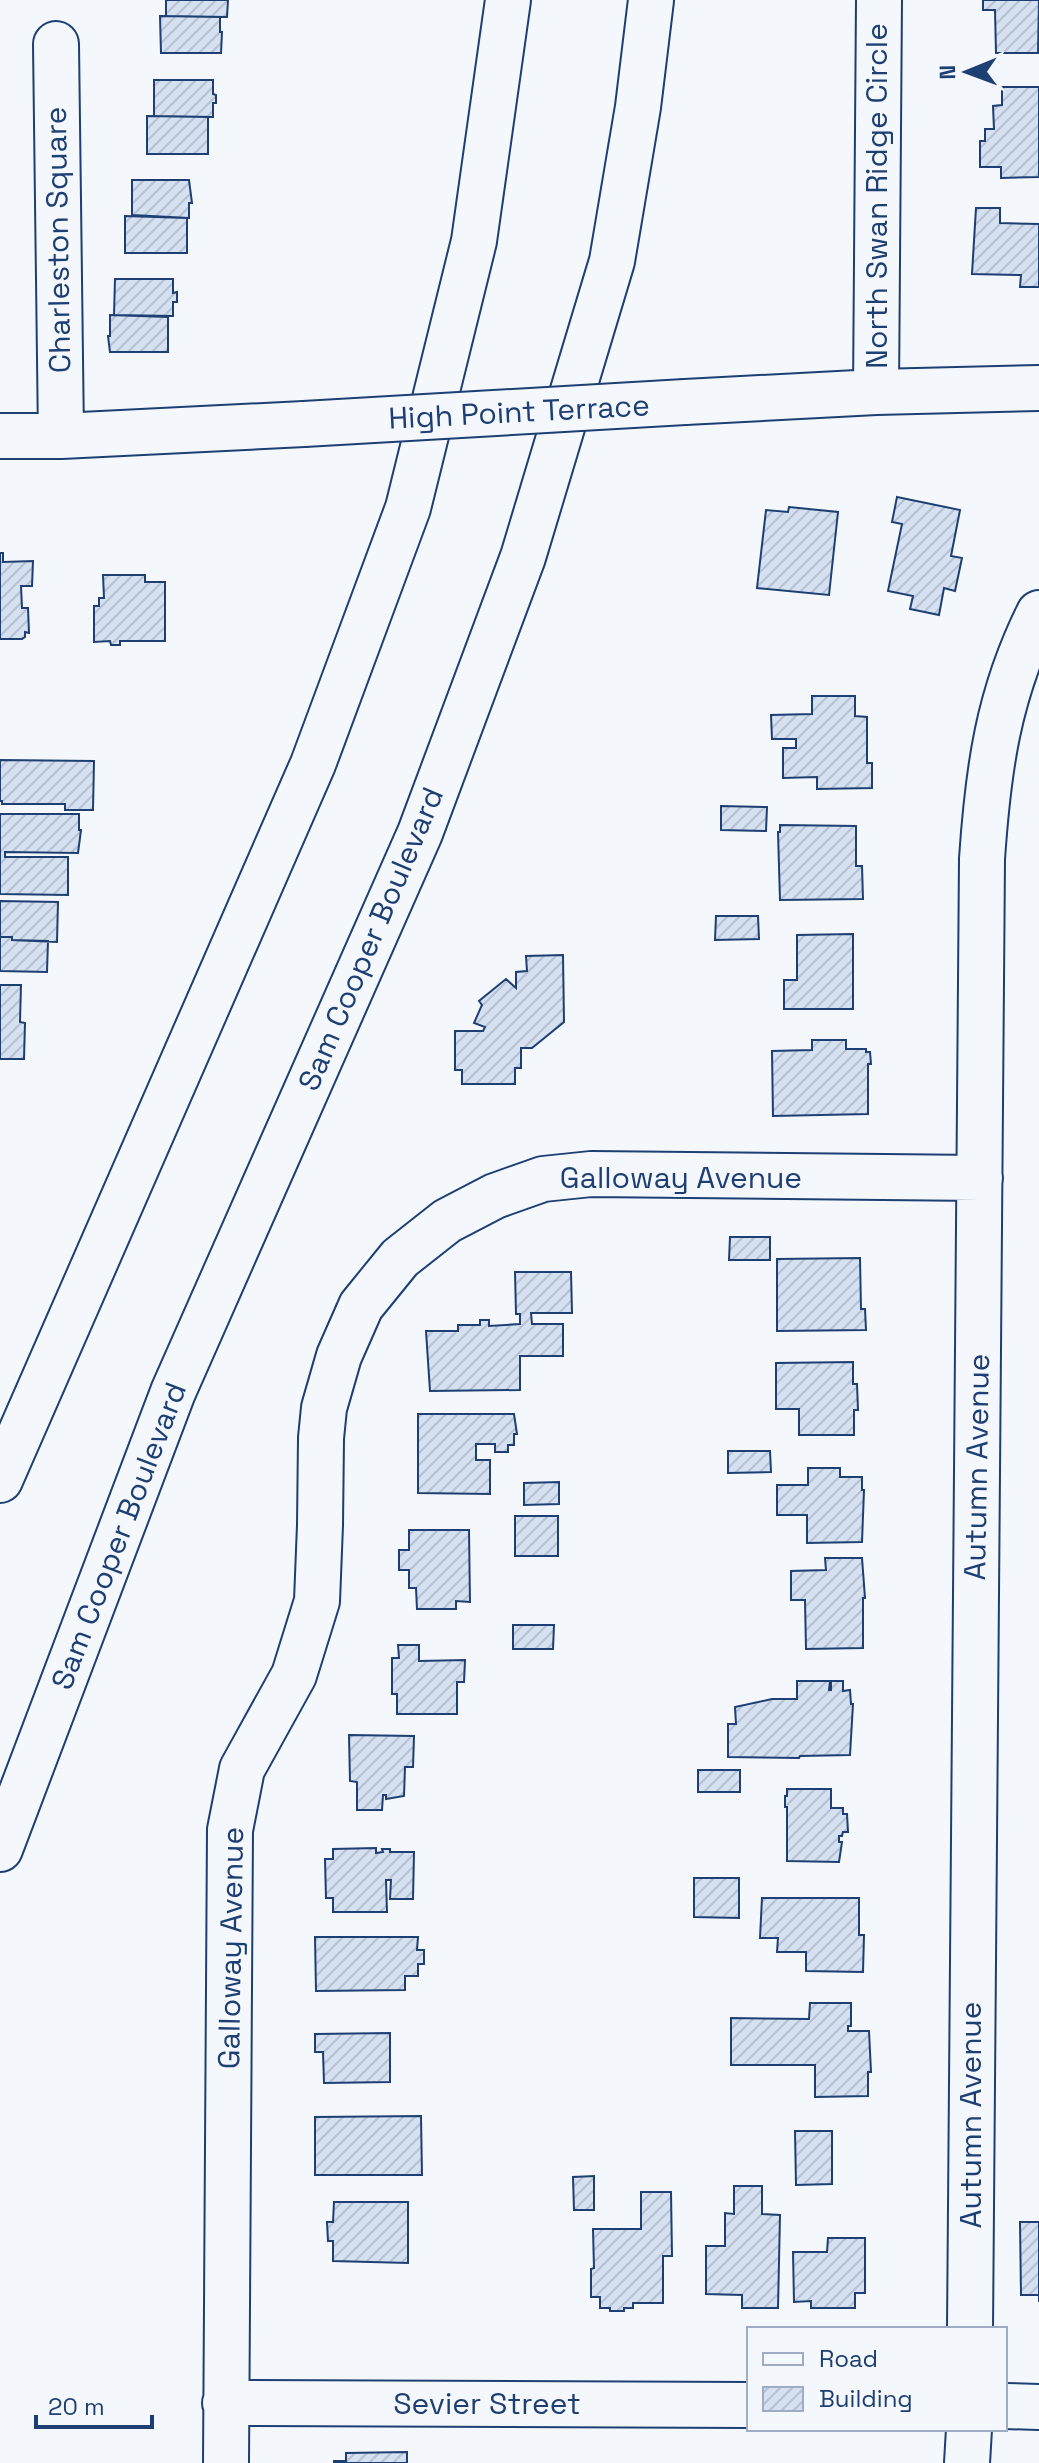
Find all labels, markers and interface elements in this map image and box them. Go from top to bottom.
street label: North Swan Ridge Circle [857,23,896,369]
north arrow [927,32,1007,112]
text: N [933,65,961,80]
street label: Charleston Square [36,106,79,374]
street label: High Point Terrace [387,385,651,438]
street label: Sam Cooper Boulevard [289,781,452,1096]
street label: Galloway Avenue [560,1158,802,1197]
street label: Autumn Avenue [955,1353,998,1581]
street label: Sam Cooper Boulevard [42,1377,195,1695]
street label: Galloway Avenue [209,1827,252,2069]
street label: Autumn Avenue [951,2002,990,2228]
legend [747,2327,1007,2431]
text: Road [819,2343,878,2374]
scale bar [36,2379,152,2429]
text: Building [819,2383,913,2414]
street label: Sevier Street [393,2384,581,2423]
text: 20 m [48,2391,105,2422]

